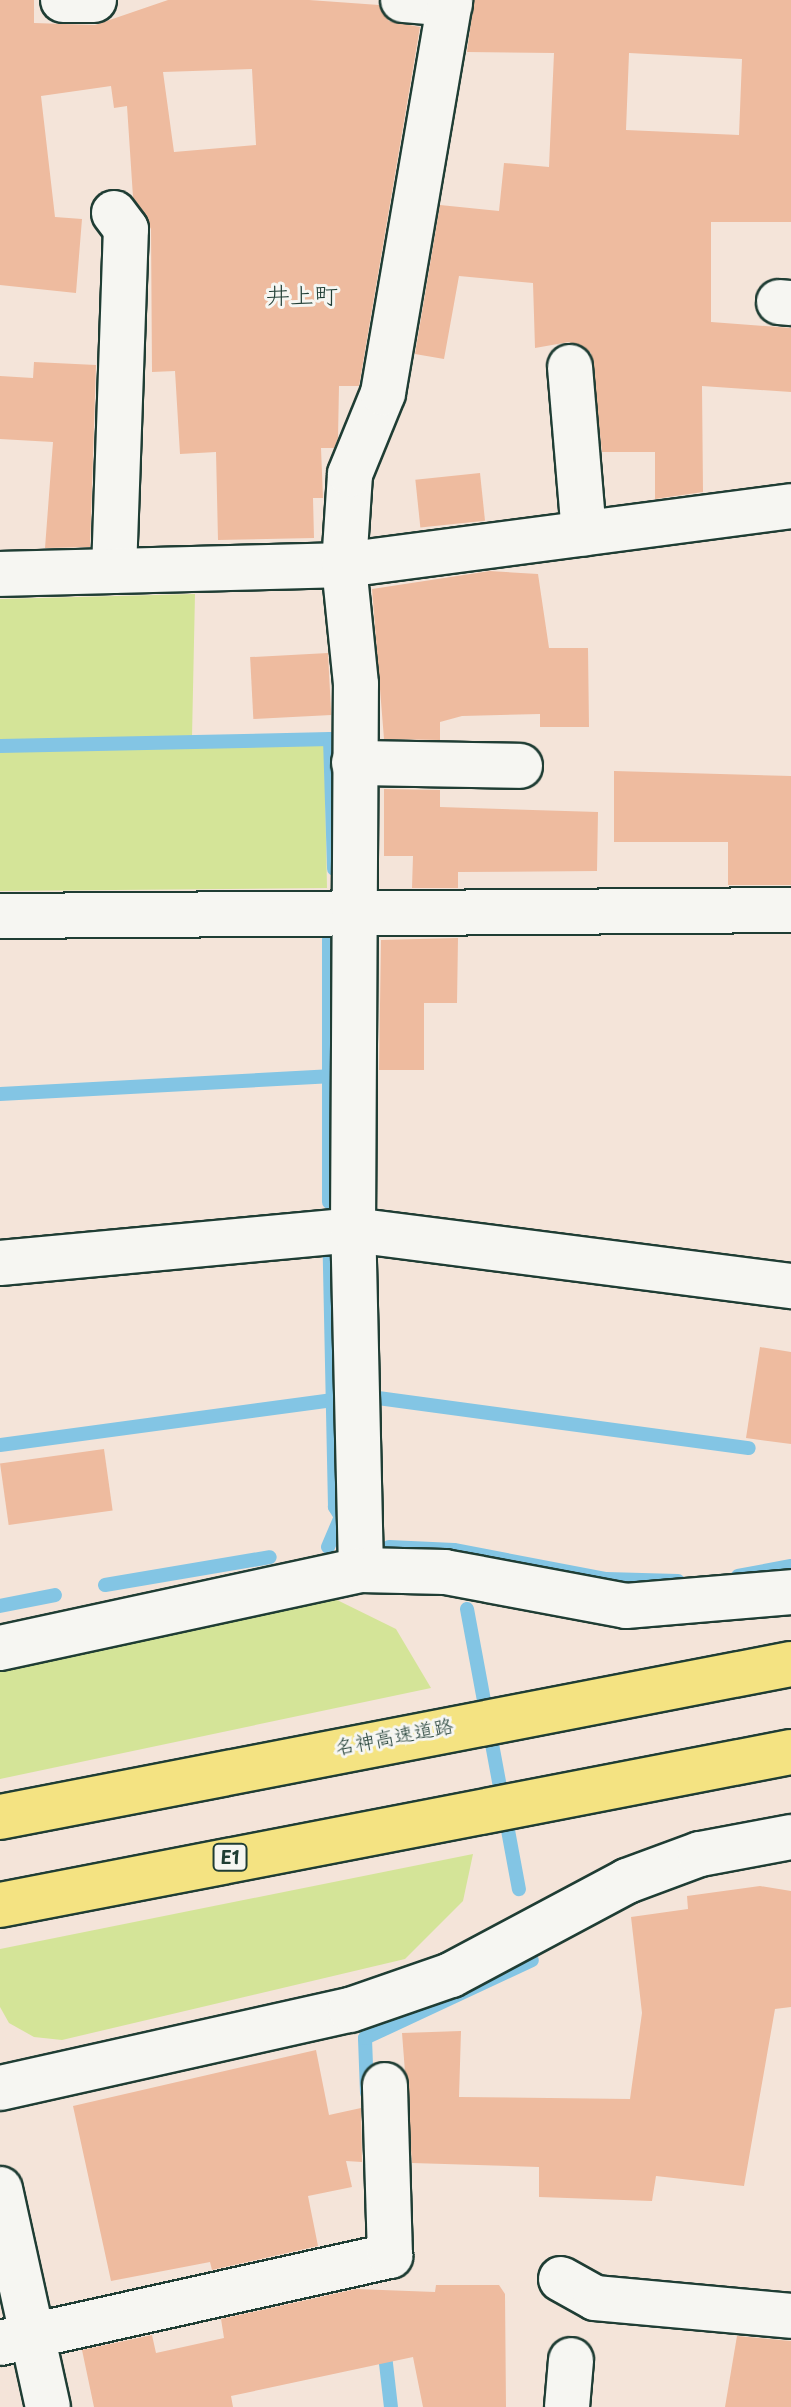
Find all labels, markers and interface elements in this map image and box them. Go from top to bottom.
district label: 井上町 [266,281,338,309]
street label: 名神高速道路 [333,1713,455,1759]
road number: E1 [212,1843,248,1871]

